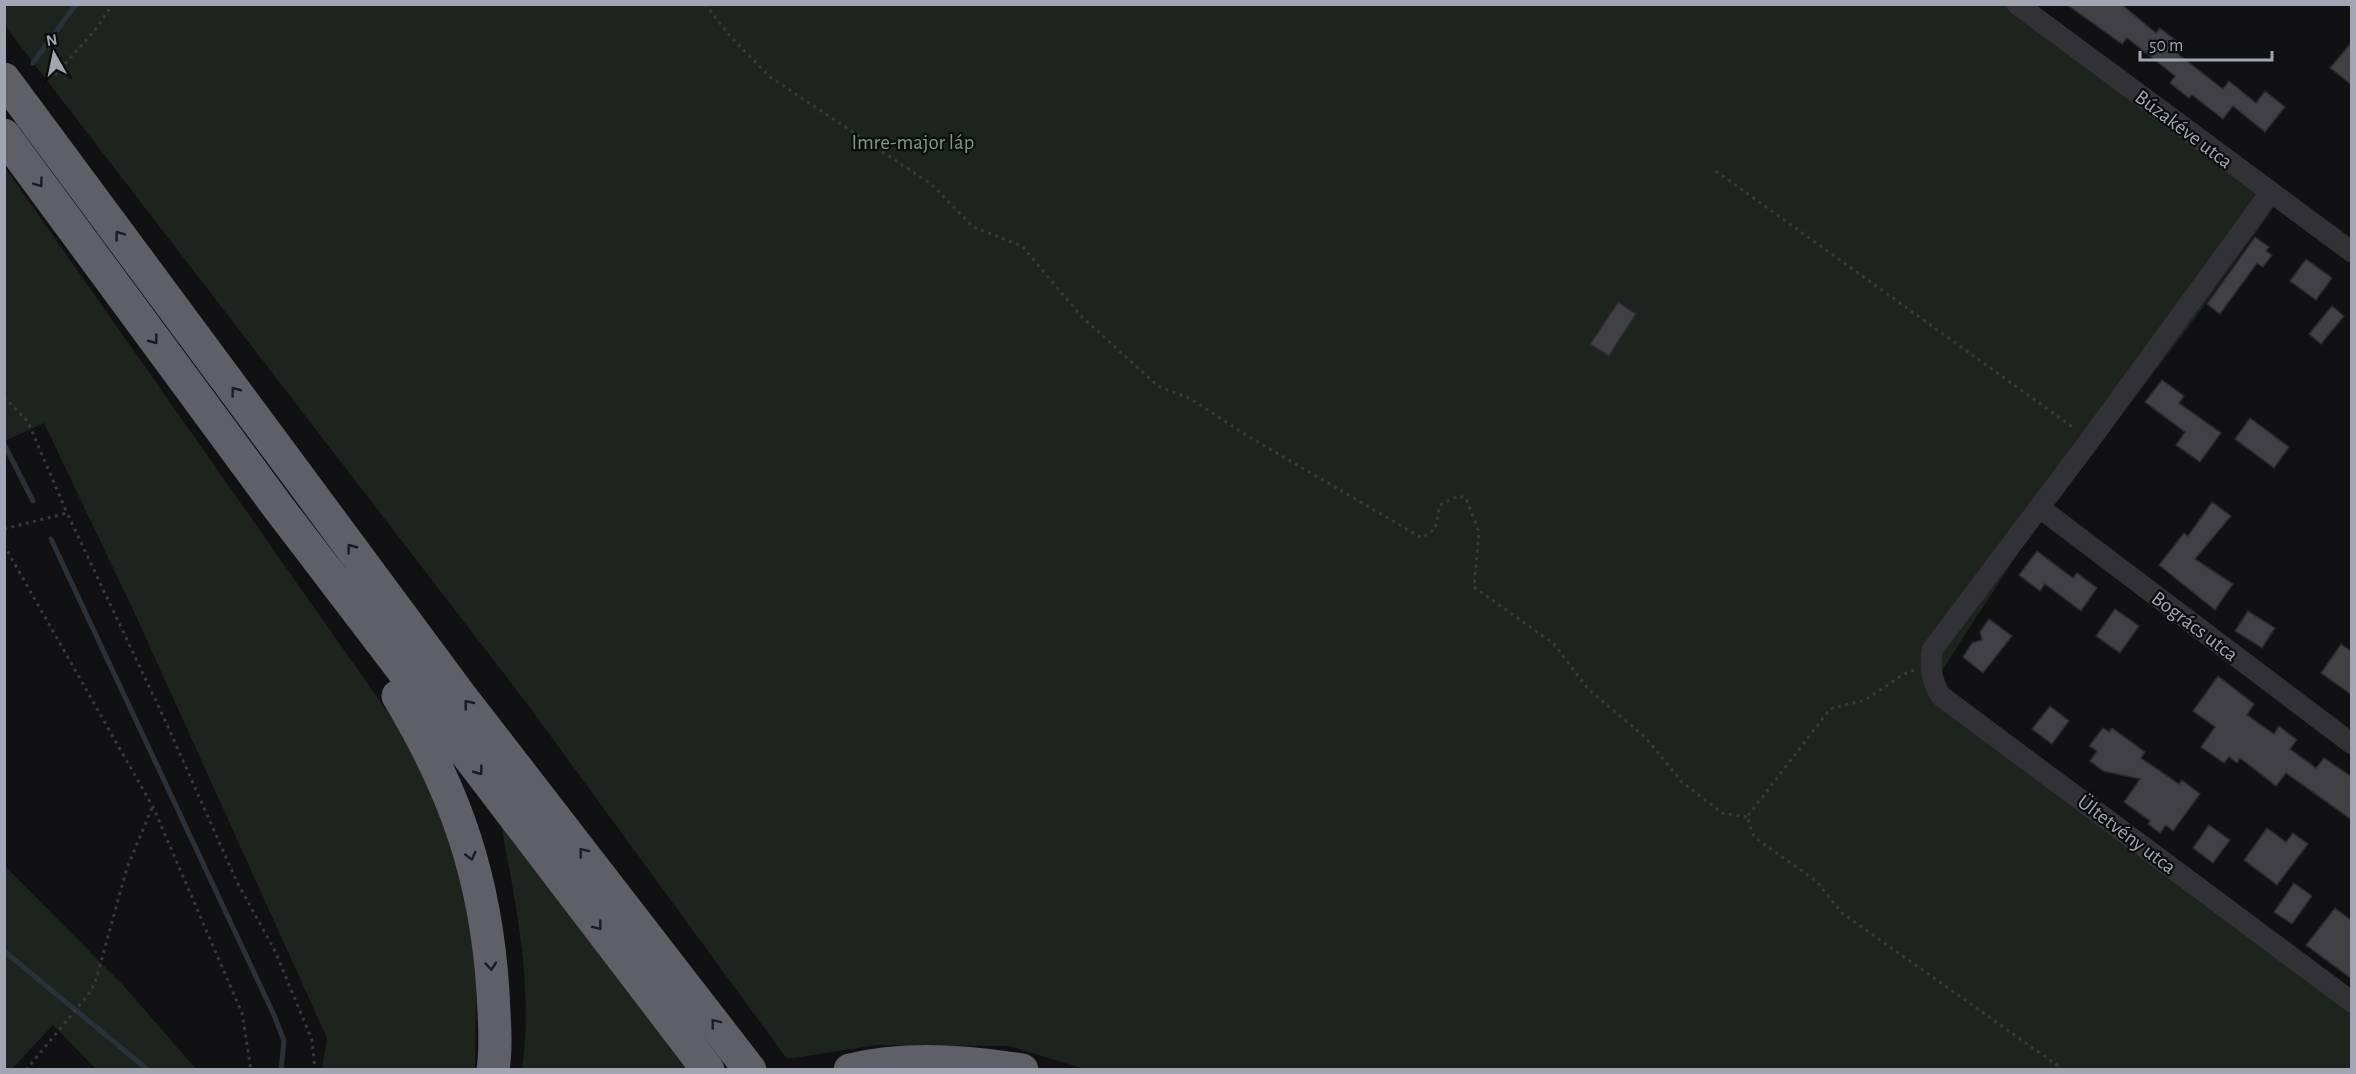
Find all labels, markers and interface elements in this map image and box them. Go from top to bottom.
north arrow [24,24,84,84]
scale bar [2140,24,2272,62]
text: N [45,31,59,49]
text: 50 m [2149,37,2183,55]
street label: Búzakéve utca [2131,86,2236,173]
park label: Imre-major láp [852,132,974,153]
one-way arrow [32,176,43,187]
one-way arrow [115,230,126,241]
one-way arrow [147,333,158,344]
one-way arrow [231,387,242,398]
one-way arrow [347,543,358,554]
street label: Bogrács utca [2148,587,2242,666]
one-way arrow [464,700,475,711]
one-way arrow [472,765,483,776]
street label: Ültetvény utca [2074,790,2181,878]
one-way arrow [579,848,590,859]
one-way arrow [464,850,476,861]
one-way arrow [590,919,601,930]
one-way arrow [484,962,497,971]
one-way arrow [711,1019,722,1030]

